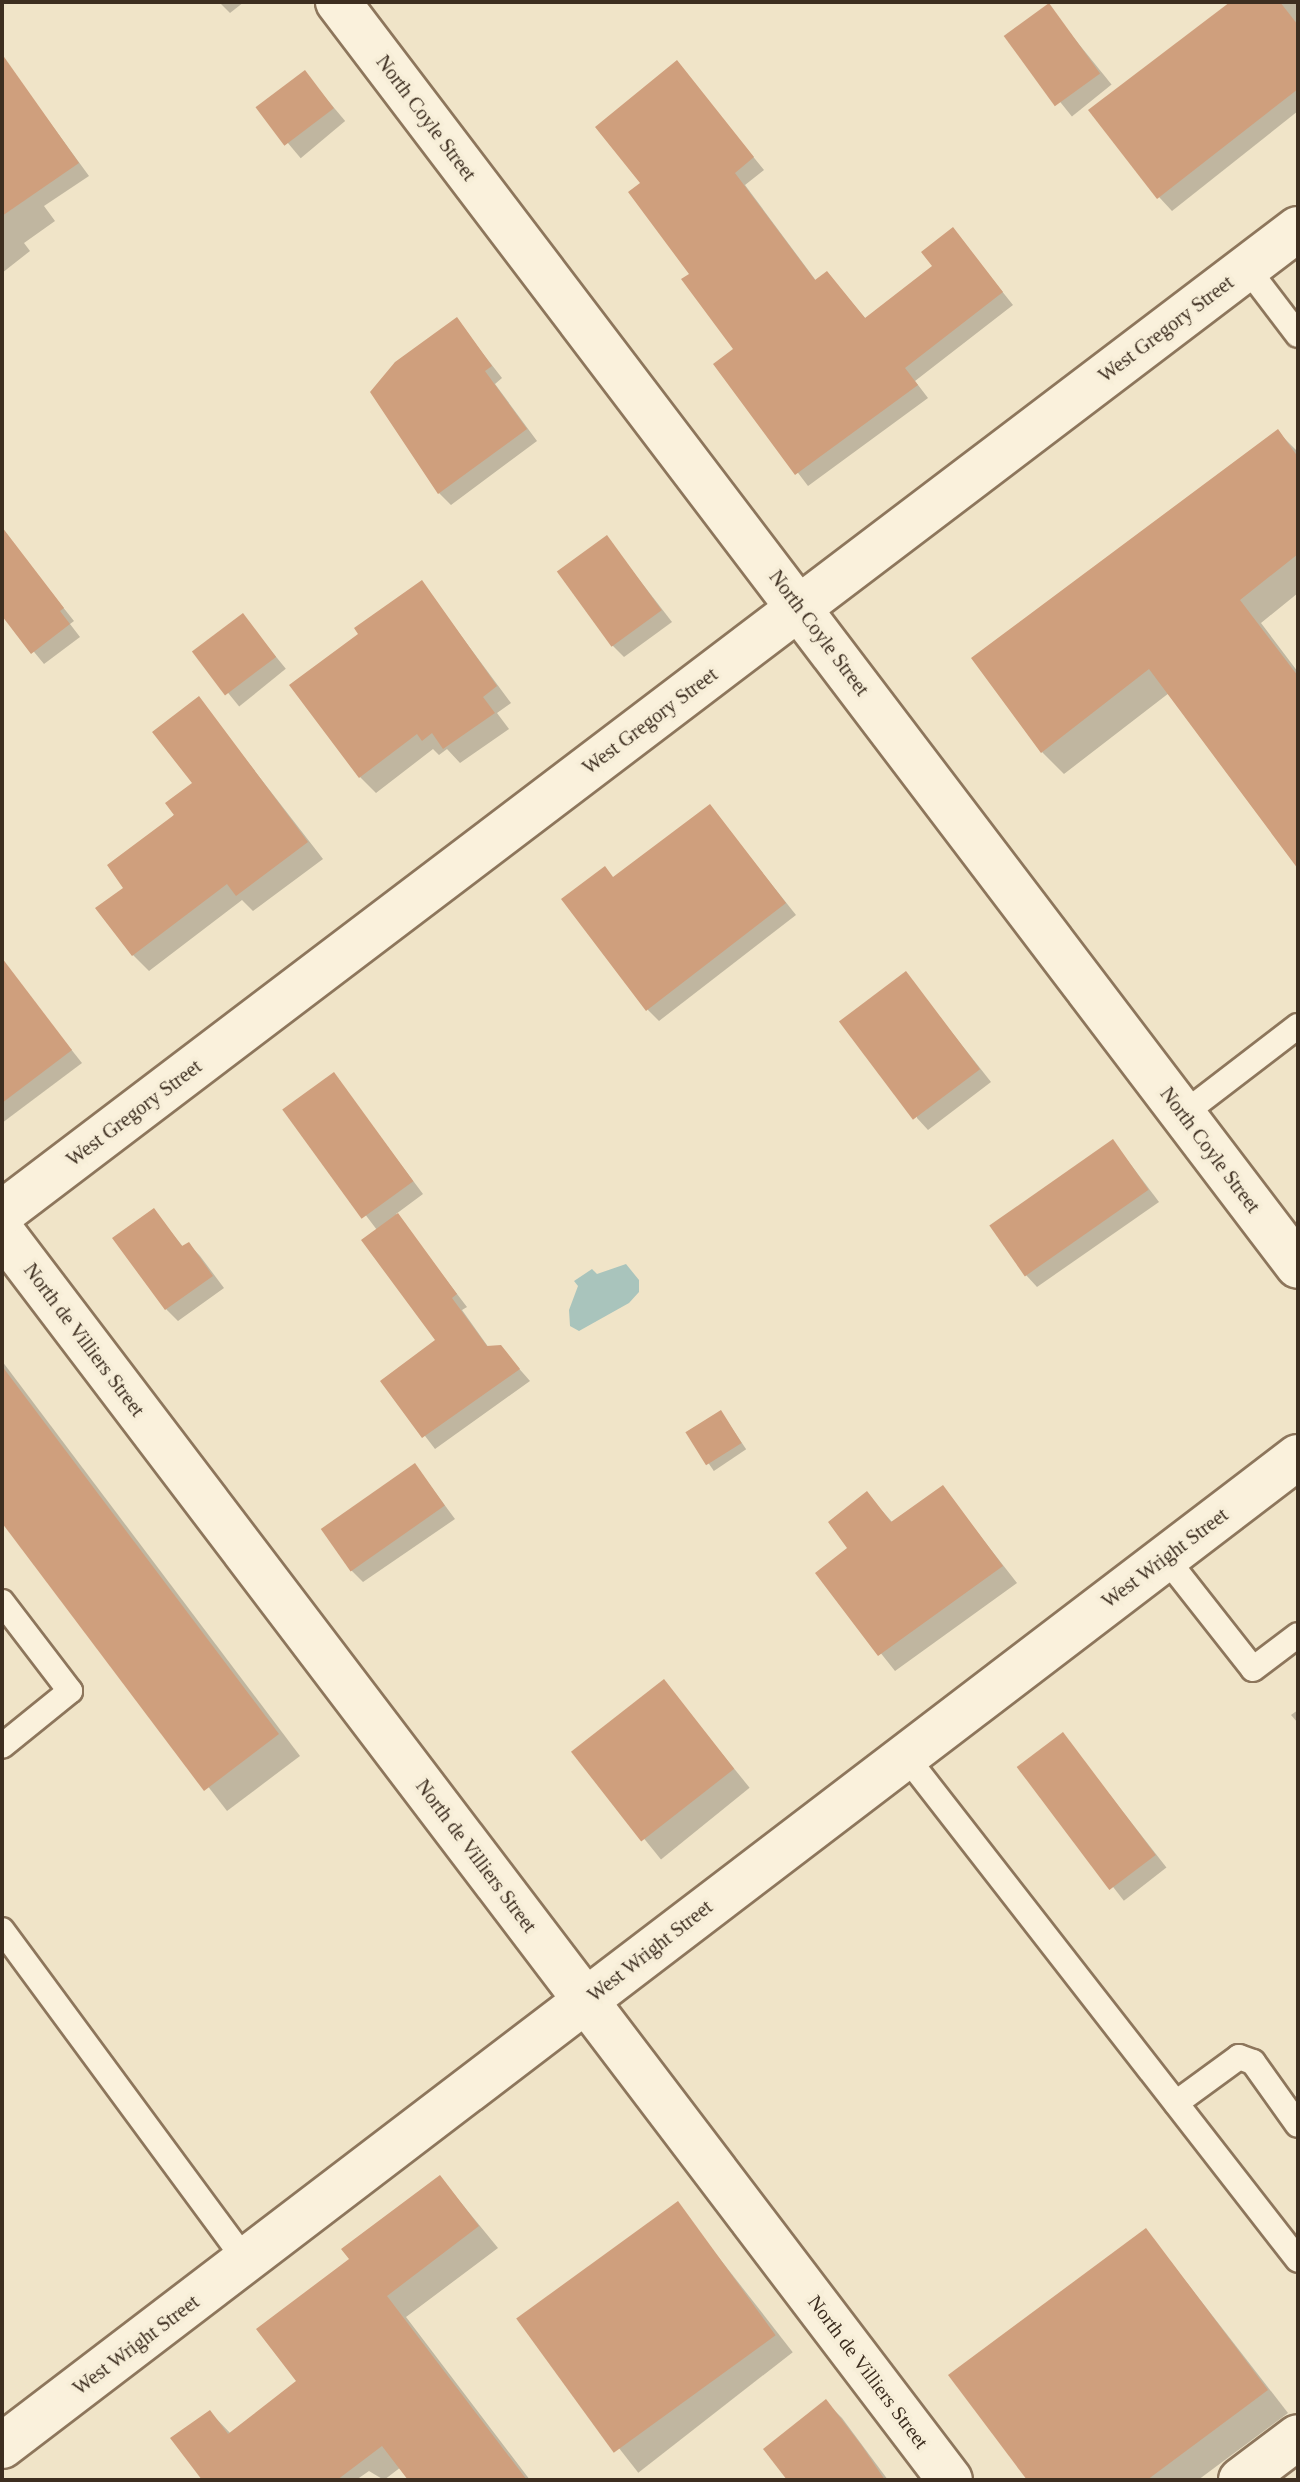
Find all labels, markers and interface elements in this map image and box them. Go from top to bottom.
street label: North Coyle Street [371,50,481,186]
street label: West Gregory Street [1094,270,1238,388]
street label: North Coyle Street [764,565,874,701]
street label: West Gregory Street [578,662,722,780]
street label: West Gregory Street [62,1054,206,1172]
street label: North Coyle Street [1155,1082,1265,1218]
street label: North de Villiers Street [18,1259,150,1421]
street label: West Wright Street [1097,1503,1233,1613]
street label: North de Villiers Street [410,1775,542,1937]
street label: West Wright Street [583,1895,717,2007]
street label: West Wright Street [68,2290,204,2400]
street label: North de Villiers Street [802,2291,934,2453]

